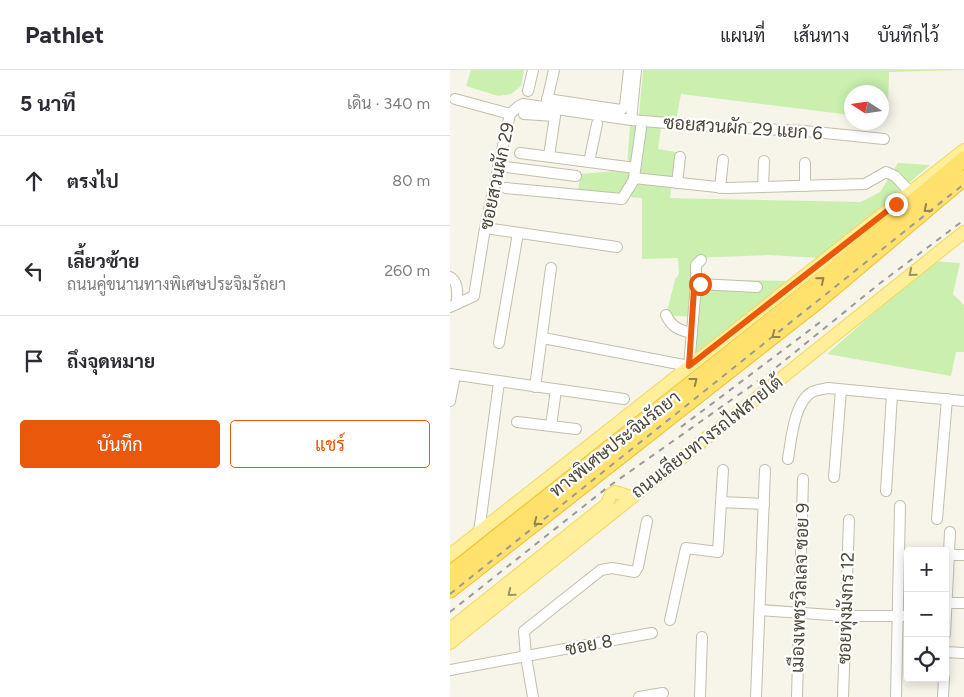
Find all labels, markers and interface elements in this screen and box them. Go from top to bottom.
text: Pathlet [25,20,104,49]
text: แผนที่ [720,25,765,47]
text: เส้นทาง [793,25,849,47]
text: บันทึกไว้ [877,25,939,47]
north arrow [844,85,889,130]
text: 5 นาที [20,91,76,116]
text: เดิน · 340 m [347,94,430,113]
street label: ซอยสวนผัก 29 แยก 6 [663,111,823,145]
street label: ซอยสวนผัก 29 [475,120,519,232]
icon: ahead [20,167,48,195]
text: ตรงไป [67,170,119,193]
text: 80 m [392,171,430,190]
route end [885,193,908,216]
one-way arrow [923,204,932,213]
text: เลี้ยวซ้าย [67,250,139,273]
icon: left [20,257,48,285]
text: 260 m [384,261,430,280]
one-way arrow [909,267,918,275]
route start [689,273,712,296]
text: ถนนคู่ขนานทางพิเศษประจิมรัถยา [67,275,286,294]
one-way arrow [815,277,824,286]
one-way arrow [772,330,781,338]
icon: arrive [20,347,48,375]
text: ถึงจุดหมาย [67,350,155,373]
street label: ถนนเลียบทางรถไฟสายใต้ [626,369,788,503]
one-way arrow [688,379,697,387]
street label: ทางพิเศษประจิมรัถยา [545,386,685,502]
button: บันทึก [20,420,220,468]
button: แชร์ [230,420,430,468]
street label: เมืองเพชรวิลเลจ ซอย 9 [785,503,814,673]
one-way arrow [533,516,543,525]
map controls [904,547,949,682]
button: + [904,547,949,592]
street label: ซอยทุ่งมังกร 12 [832,552,860,664]
one-way arrow [508,588,517,596]
button: − [904,592,949,637]
street label: ซอย 8 [564,630,614,660]
button: locate [904,637,949,682]

